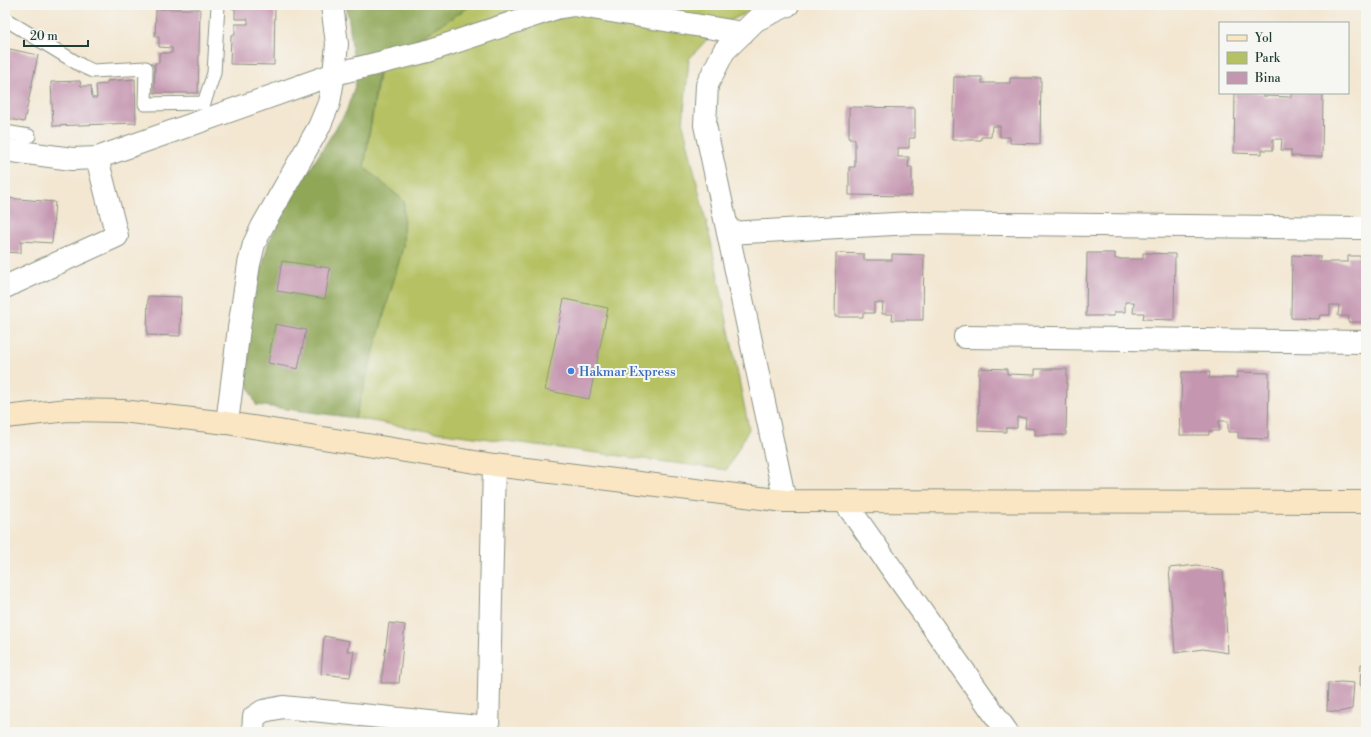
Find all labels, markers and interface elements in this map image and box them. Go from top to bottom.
scale bar [24,22,88,48]
legend [1219,22,1349,94]
text: 20 m [30,29,58,44]
text: Yol [1254,31,1273,46]
text: Park [1255,51,1281,66]
text: Bina [1254,71,1282,86]
place label: Hakmar Express [579,364,676,380]
marker: Hakmar Express [566,366,576,376]

